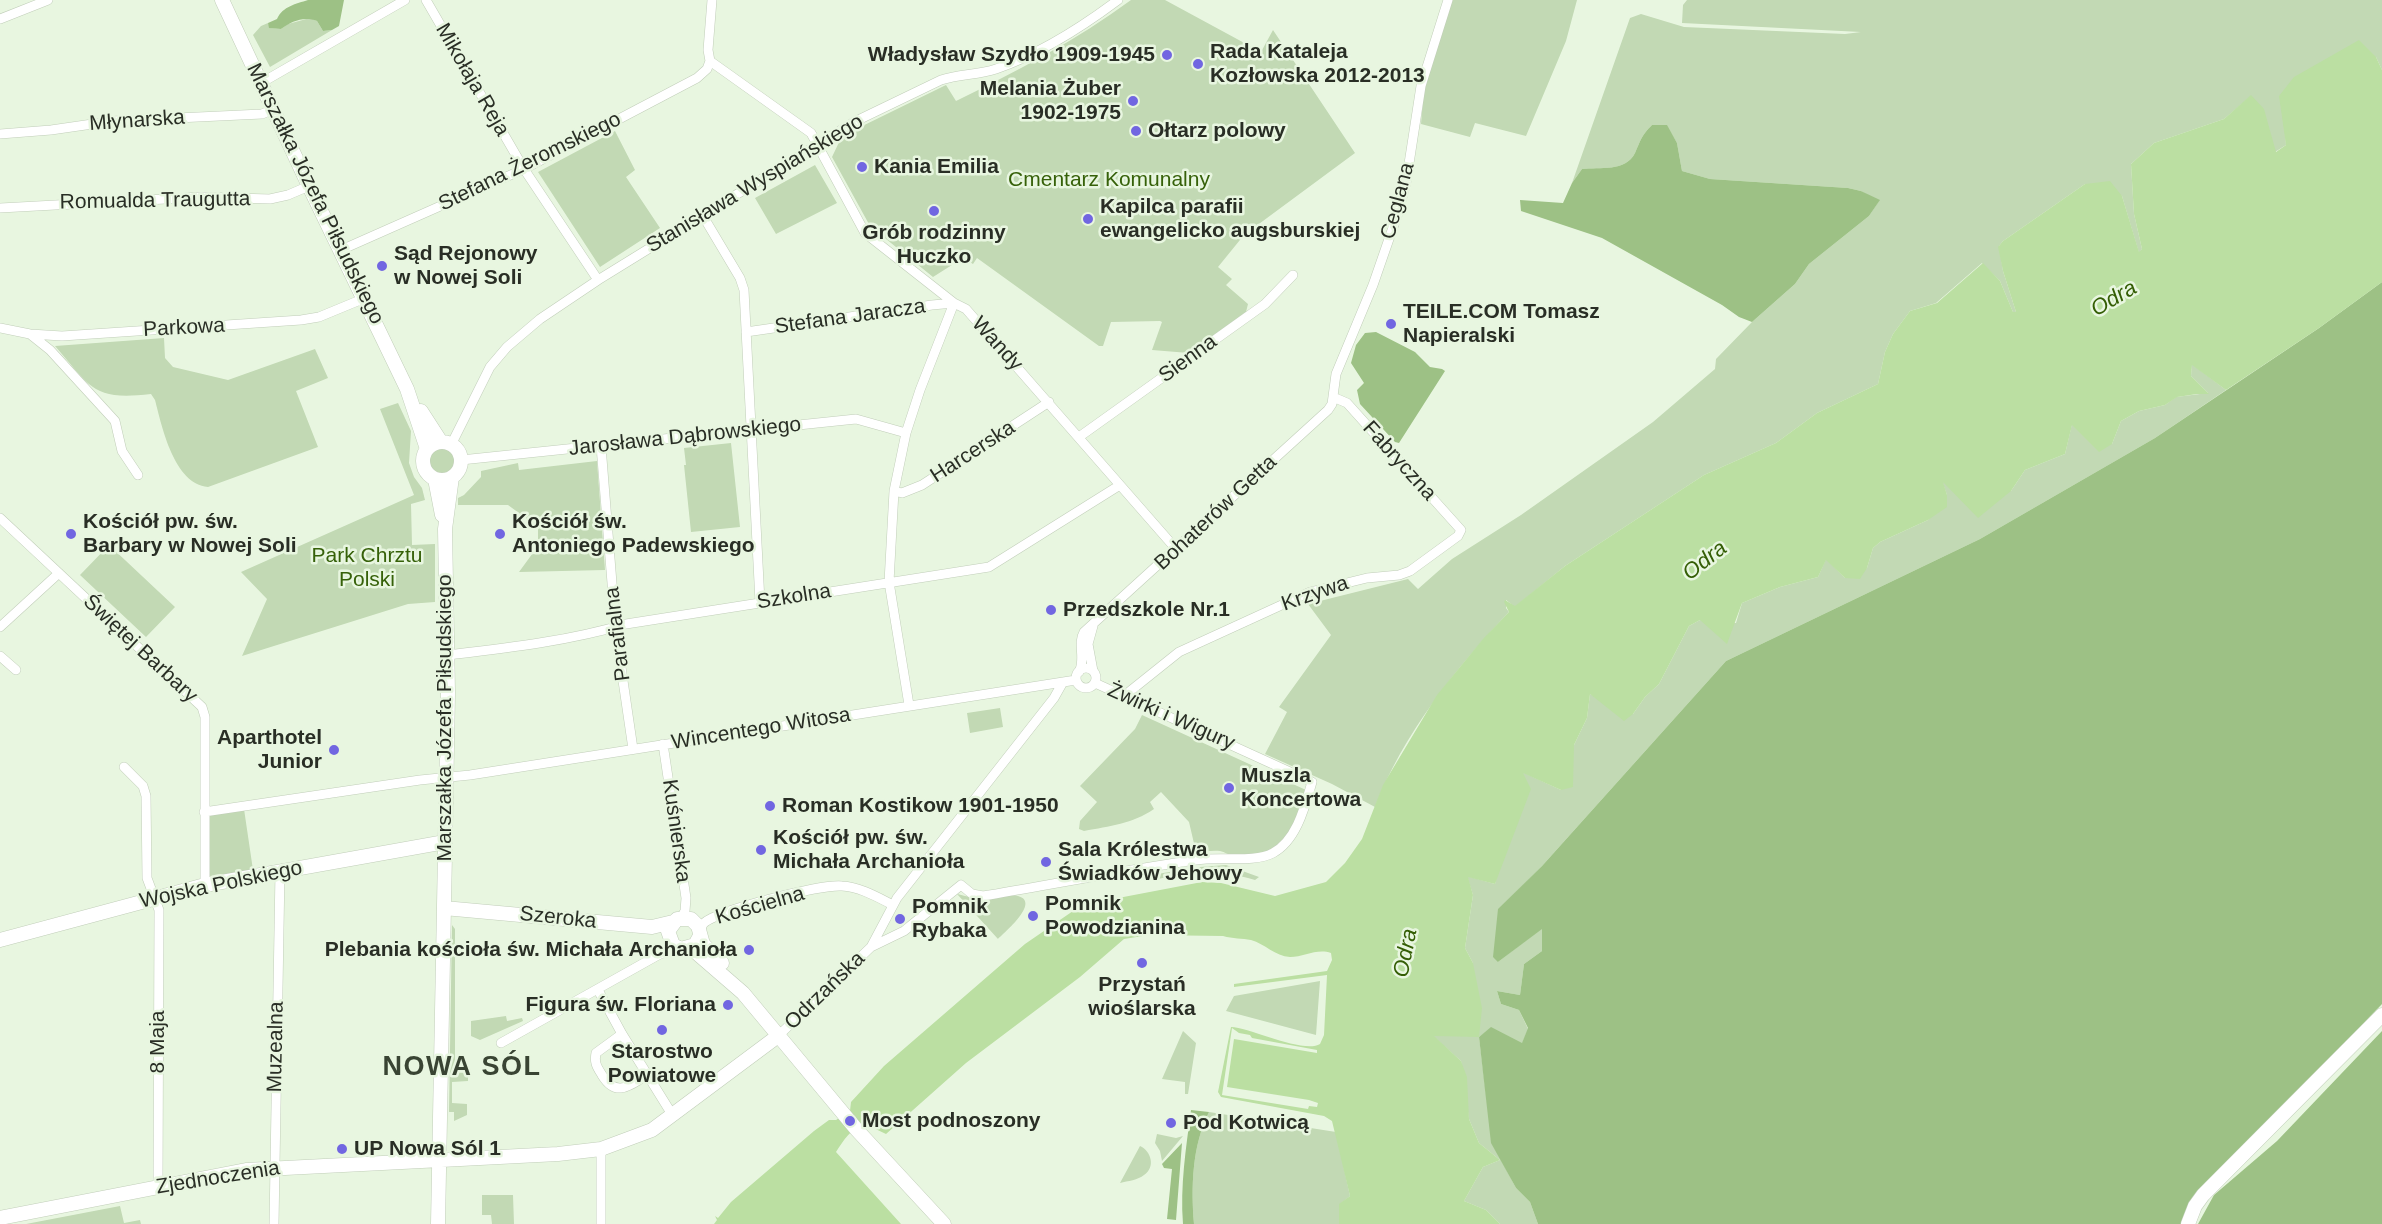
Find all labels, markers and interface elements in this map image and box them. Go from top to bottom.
street label: Mikołaja Reja [430,19,514,141]
place label: Rada Kataleja Kozłowska 2012-2013 [1210,39,1425,89]
place label: Władysław Szydło 1909-1945 [868,42,1155,68]
marker: Władysław Szydło 1909-1945 [1160,48,1174,62]
marker: Rada Kataleja Kozłowska 2012-2013 [1191,57,1205,71]
street label: Marszałka Józefa Piłsudskiego [241,59,389,329]
place label: Melania Żuber 1902-1975 [980,76,1121,126]
marker: Melania Żuber 1902-1975 [1126,94,1140,108]
street label: Młynarska [88,105,186,137]
street label: Stefana Żeromskiego [435,107,625,217]
street label: Stanisława Wyspiańskiego [642,109,868,259]
place label: Ołtarz polowy [1148,118,1286,144]
marker: Ołtarz polowy [1129,124,1143,138]
place label: Kania Emilia [874,154,999,180]
marker: Kania Emilia [855,160,869,174]
street label: Ceglana [1376,160,1420,242]
park label: Cmentarz Komunalny [1008,167,1210,193]
street label: Romualda Traugutta [59,187,251,215]
place label: Kapilca parafii ewangelicko augsburskiej [1100,194,1360,244]
marker: Grób rodzinny Huczko [927,204,941,218]
marker: Kapilca parafii ewangelicko augsburskiej [1081,212,1095,226]
place label: Grób rodzinny Huczko [862,220,1006,270]
place label: Sąd Rejonowy w Nowej Soli [394,241,538,291]
marker: Sąd Rejonowy w Nowej Soli [375,259,389,273]
water label: Odra [2086,275,2142,323]
street label: Stefana Jaracza [773,294,927,340]
place label: TEILE.COM Tomasz Napieralski [1403,299,1600,349]
street label: Wandy [966,312,1028,376]
street label: Parkowa [143,313,225,343]
marker: TEILE.COM Tomasz Napieralski [1384,317,1398,331]
street label: Sienna [1154,330,1222,388]
street label: Jarosława Dąbrowskiego [568,412,802,462]
street label: Harcerska [926,415,1020,489]
street label: Fabryczna [1357,416,1441,506]
street label: Bohaterów Getta [1150,450,1282,576]
place label: Kościół pw. św. Barbary w Nowej Soli [83,509,297,559]
place label: Kościół św. Antoniego Padewskiego [512,509,755,559]
marker: Kościół pw. św. Barbary w Nowej Soli [64,527,78,541]
marker: Kościół św. Antoniego Padewskiego [493,527,507,541]
water label: Odra [1678,536,1732,586]
park label: Park Chrztu Polski [312,543,422,593]
street label: Krzywa [1278,571,1352,617]
street label: Marszałka Józefa Piłsudskiego [432,574,458,862]
street label: Szkolna [755,579,833,615]
street label: Parafialna [600,586,636,682]
street label: Świętej Barbary [78,590,202,708]
place label: Przedszkole Nr.1 [1063,597,1230,623]
marker: Przedszkole Nr.1 [1044,603,1058,617]
street label: Żwirki i Wigury [1104,678,1238,756]
street label: Wincentego Witosa [670,702,852,756]
place label: Aparthotel Junior [217,725,322,775]
marker: Aparthotel Junior [327,743,341,757]
place label: Muszla Koncertowa [1241,763,1361,813]
street label: Kuśnierska [656,778,696,884]
marker: Muszla Koncertowa [1222,781,1236,795]
place label: Roman Kostikow 1901-1950 [782,793,1059,819]
marker: Roman Kostikow 1901-1950 [763,799,777,813]
place label: Kościół pw. św. Michała Archanioła [773,825,964,875]
place label: Sala Królestwa Świadków Jehowy [1058,837,1242,887]
marker: Kościół pw. św. Michała Archanioła [754,843,768,857]
street label: Wojska Polskiego [138,855,304,915]
marker: Sala Królestwa Świadków Jehowy [1039,855,1053,869]
street label: Kościelna [713,881,807,931]
place label: Pomnik Powodzianina [1045,891,1185,941]
place label: Pomnik Rybaka [912,894,988,944]
street label: Szeroka [518,901,598,935]
marker: Pomnik Powodzianina [1026,909,1040,923]
marker: Pomnik Rybaka [893,912,907,926]
water label: Odra [1388,926,1424,980]
place label: Plebania kościoła św. Michała Archanioła [325,937,737,963]
marker: Plebania kościoła św. Michała Archanioła [742,943,756,957]
street label: Odrzańska [780,947,870,1035]
marker: Przystań wioślarska [1135,956,1149,970]
place label: Przystań wioślarska [1088,972,1196,1022]
place label: Figura św. Floriana [525,992,716,1018]
marker: Figura św. Floriana [721,998,735,1012]
street label: Muzealna [263,1001,289,1093]
street label: 8 Maja [145,1010,171,1074]
marker: Starostwo Powiatowe [655,1023,669,1037]
place label: Starostwo Powiatowe [608,1039,716,1089]
district label: NOWA SÓL [383,1052,541,1084]
place label: Most podnoszony [862,1108,1040,1134]
place label: Pod Kotwicą [1183,1110,1309,1136]
marker: Most podnoszony [843,1114,857,1128]
marker: Pod Kotwicą [1164,1116,1178,1130]
place label: UP Nowa Sól 1 [354,1136,501,1162]
marker: UP Nowa Sól 1 [335,1142,349,1156]
street label: Zjednoczenia [154,1156,282,1200]

